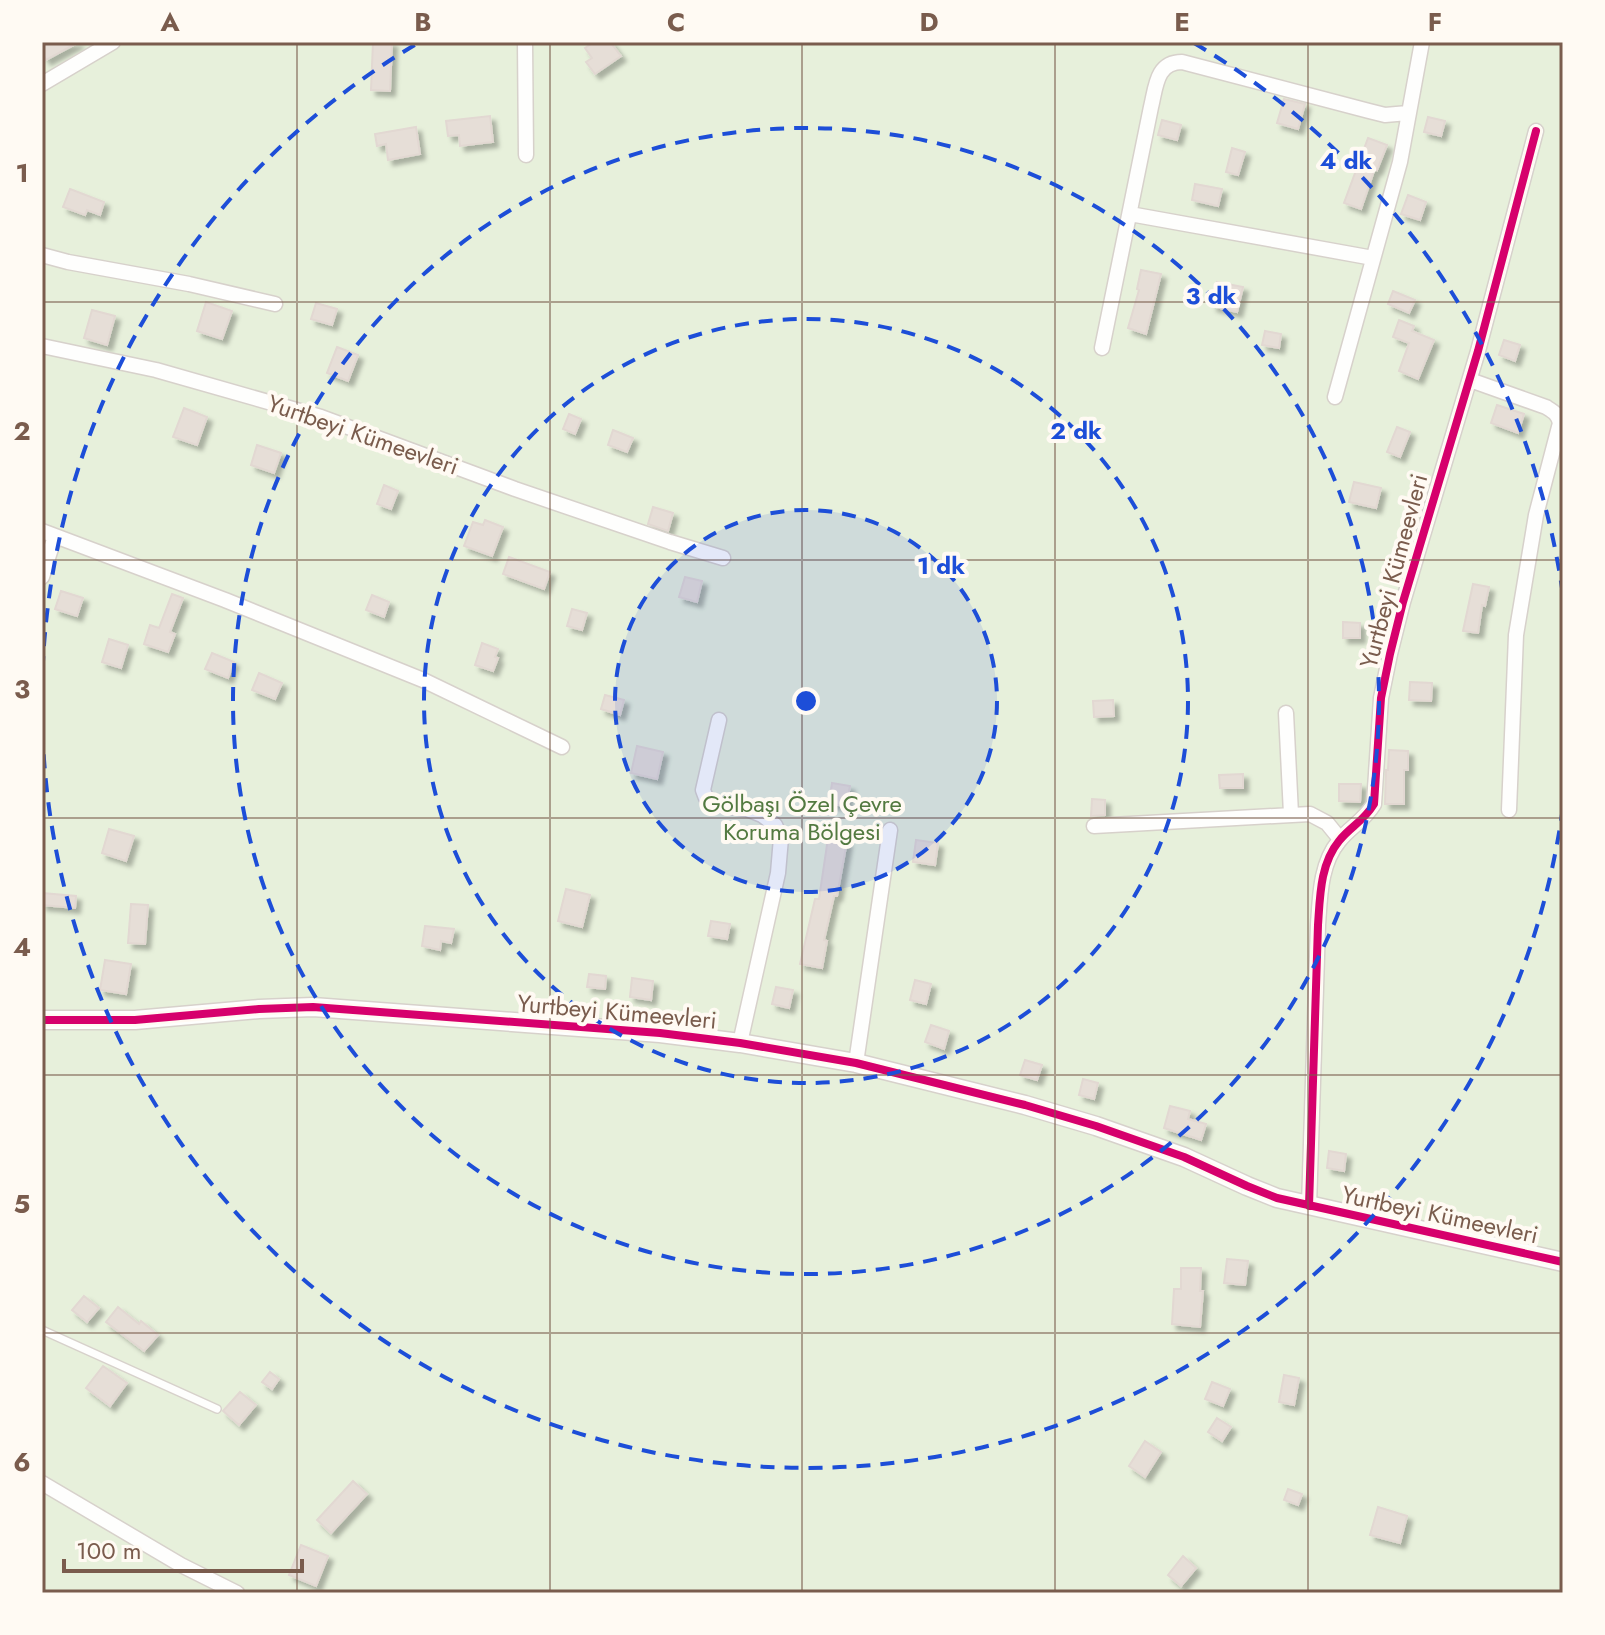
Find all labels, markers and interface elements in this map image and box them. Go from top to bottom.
text: A [159,3,180,41]
text: B [414,3,432,41]
text: C [667,3,685,41]
text: D [919,3,939,41]
text: E [1174,3,1190,41]
text: F [1428,3,1442,41]
text: 4 dk [1320,143,1372,178]
text: 1 [15,154,29,192]
text: 3 dk [1186,278,1237,313]
street label: Yurtbeyi Kümeevleri [263,385,463,484]
text: 2 [13,412,31,450]
text: 2 dk [1050,413,1102,448]
street label: Yurtbeyi Kümeevleri [1351,470,1436,672]
text: 1 dk [917,548,965,583]
text: 3 [14,670,30,708]
centre of rings [792,687,820,715]
park label: Gölbaşı Özel Çevre Koruma Bölgesi [702,786,902,849]
text: 4 [13,928,31,966]
street label: Yurtbeyi Kümeevleri [516,985,718,1038]
street label: Yurtbeyi Kümeevleri [1339,1177,1542,1252]
text: 5 [14,1185,30,1223]
text: 6 [13,1443,31,1481]
scale bar [64,1523,302,1573]
text: 100 m [76,1533,142,1568]

